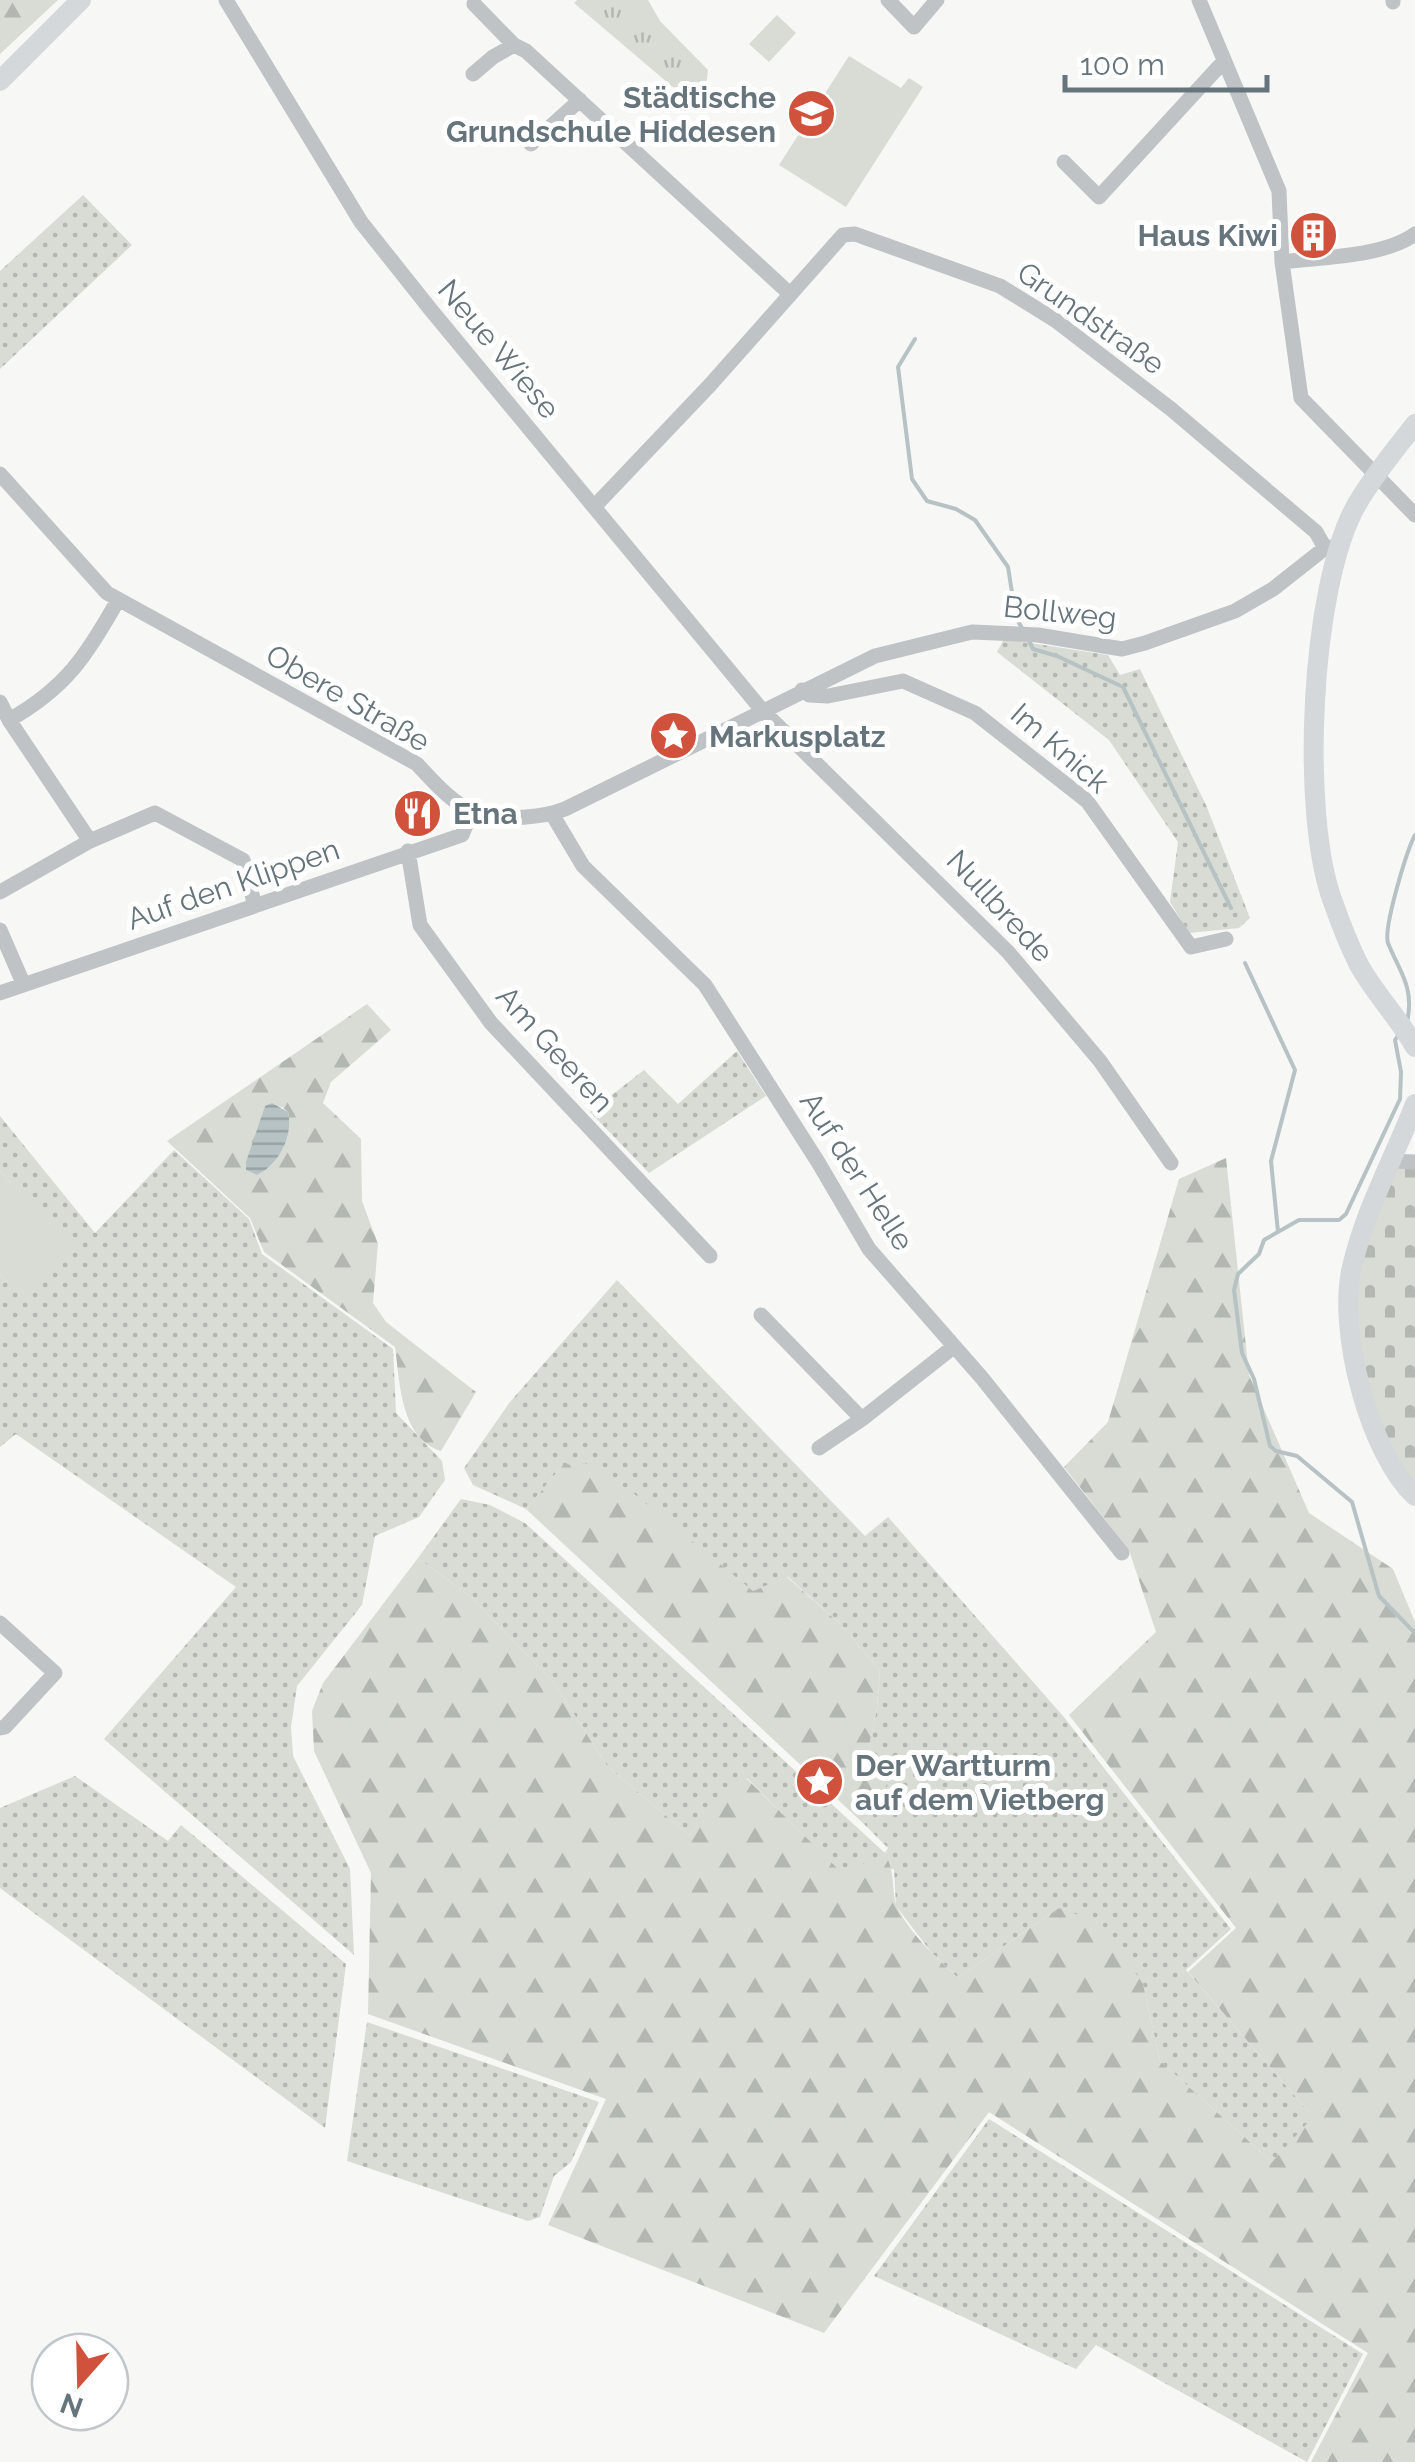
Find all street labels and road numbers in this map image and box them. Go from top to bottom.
street label: Grundstraße [1011,254,1171,382]
street label: Neue Wiese [431,273,567,425]
street label: Bollweg [1002,589,1118,635]
street label: Obere Straße [260,637,436,759]
street label: Im Knick [1004,696,1116,800]
street label: Auf den Klippen [122,831,344,937]
street label: Nullbrede [940,843,1060,969]
street label: Am Geeren [489,979,621,1119]
street label: Auf der Helle [793,1085,921,1257]

